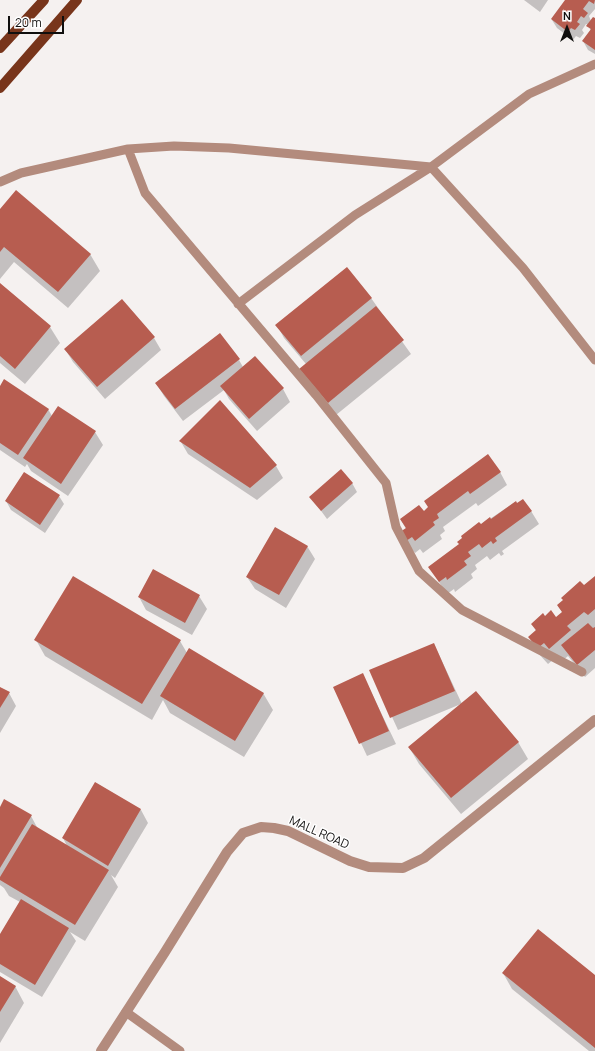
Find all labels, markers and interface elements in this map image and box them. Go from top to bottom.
scale bar [10,8,66,34]
north arrow [547,8,587,48]
text: N [563,8,571,23]
text: 20 m [15,14,42,31]
street label: MALL ROAD [287,813,351,853]

